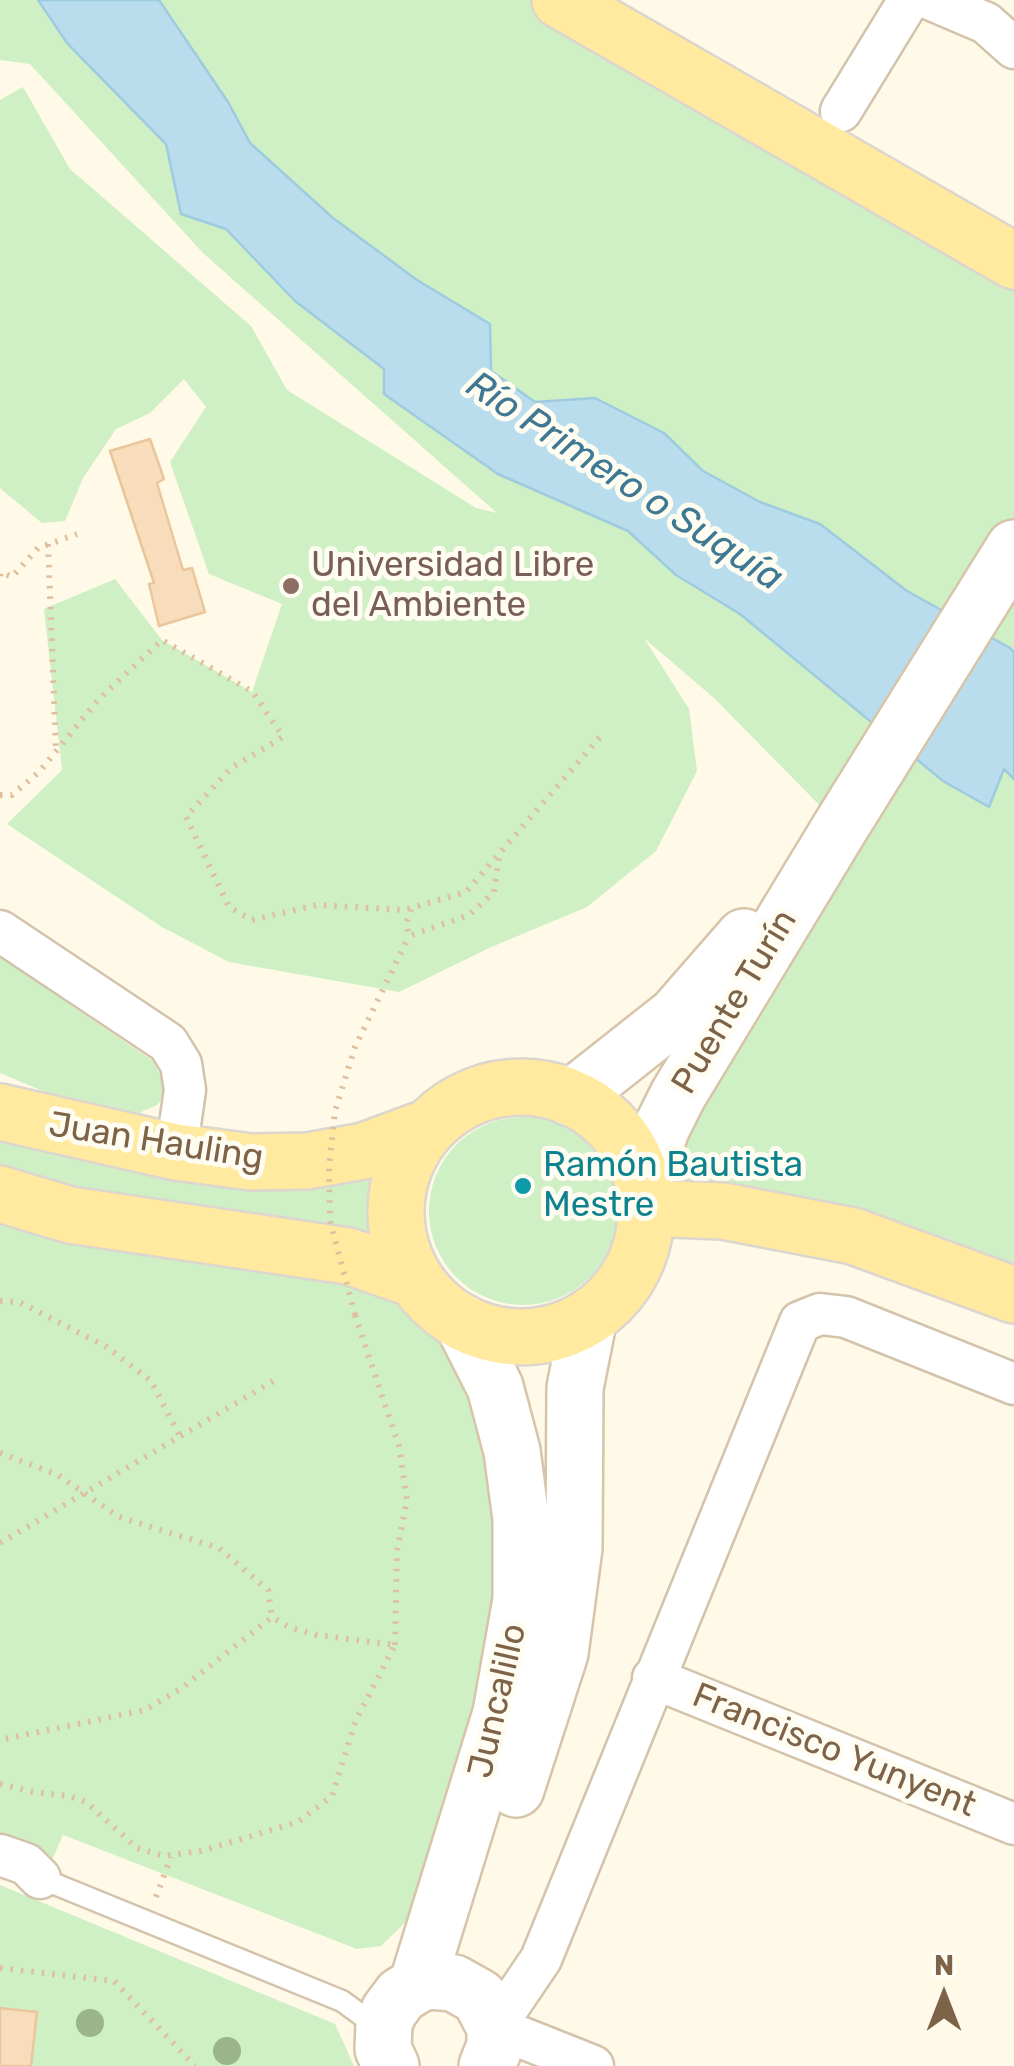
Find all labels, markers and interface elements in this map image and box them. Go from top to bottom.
water label: Río Primero o Suquía [457,362,791,602]
place label: Universidad Libre del Ambiente [311,545,594,627]
marker: Universidad Libre del Ambiente [280,575,302,597]
street label: Puente Turín [664,902,806,1102]
street label: Juan Hauling [46,1104,266,1180]
place label: Ramón Bautista Mestre [543,1145,803,1227]
marker: Ramón Bautista Mestre [512,1175,534,1197]
street label: Juncalillo [460,1620,536,1782]
street label: Francisco Yunyent [686,1675,982,1827]
north arrow [894,1946,994,2046]
text: N [934,1949,954,1982]

